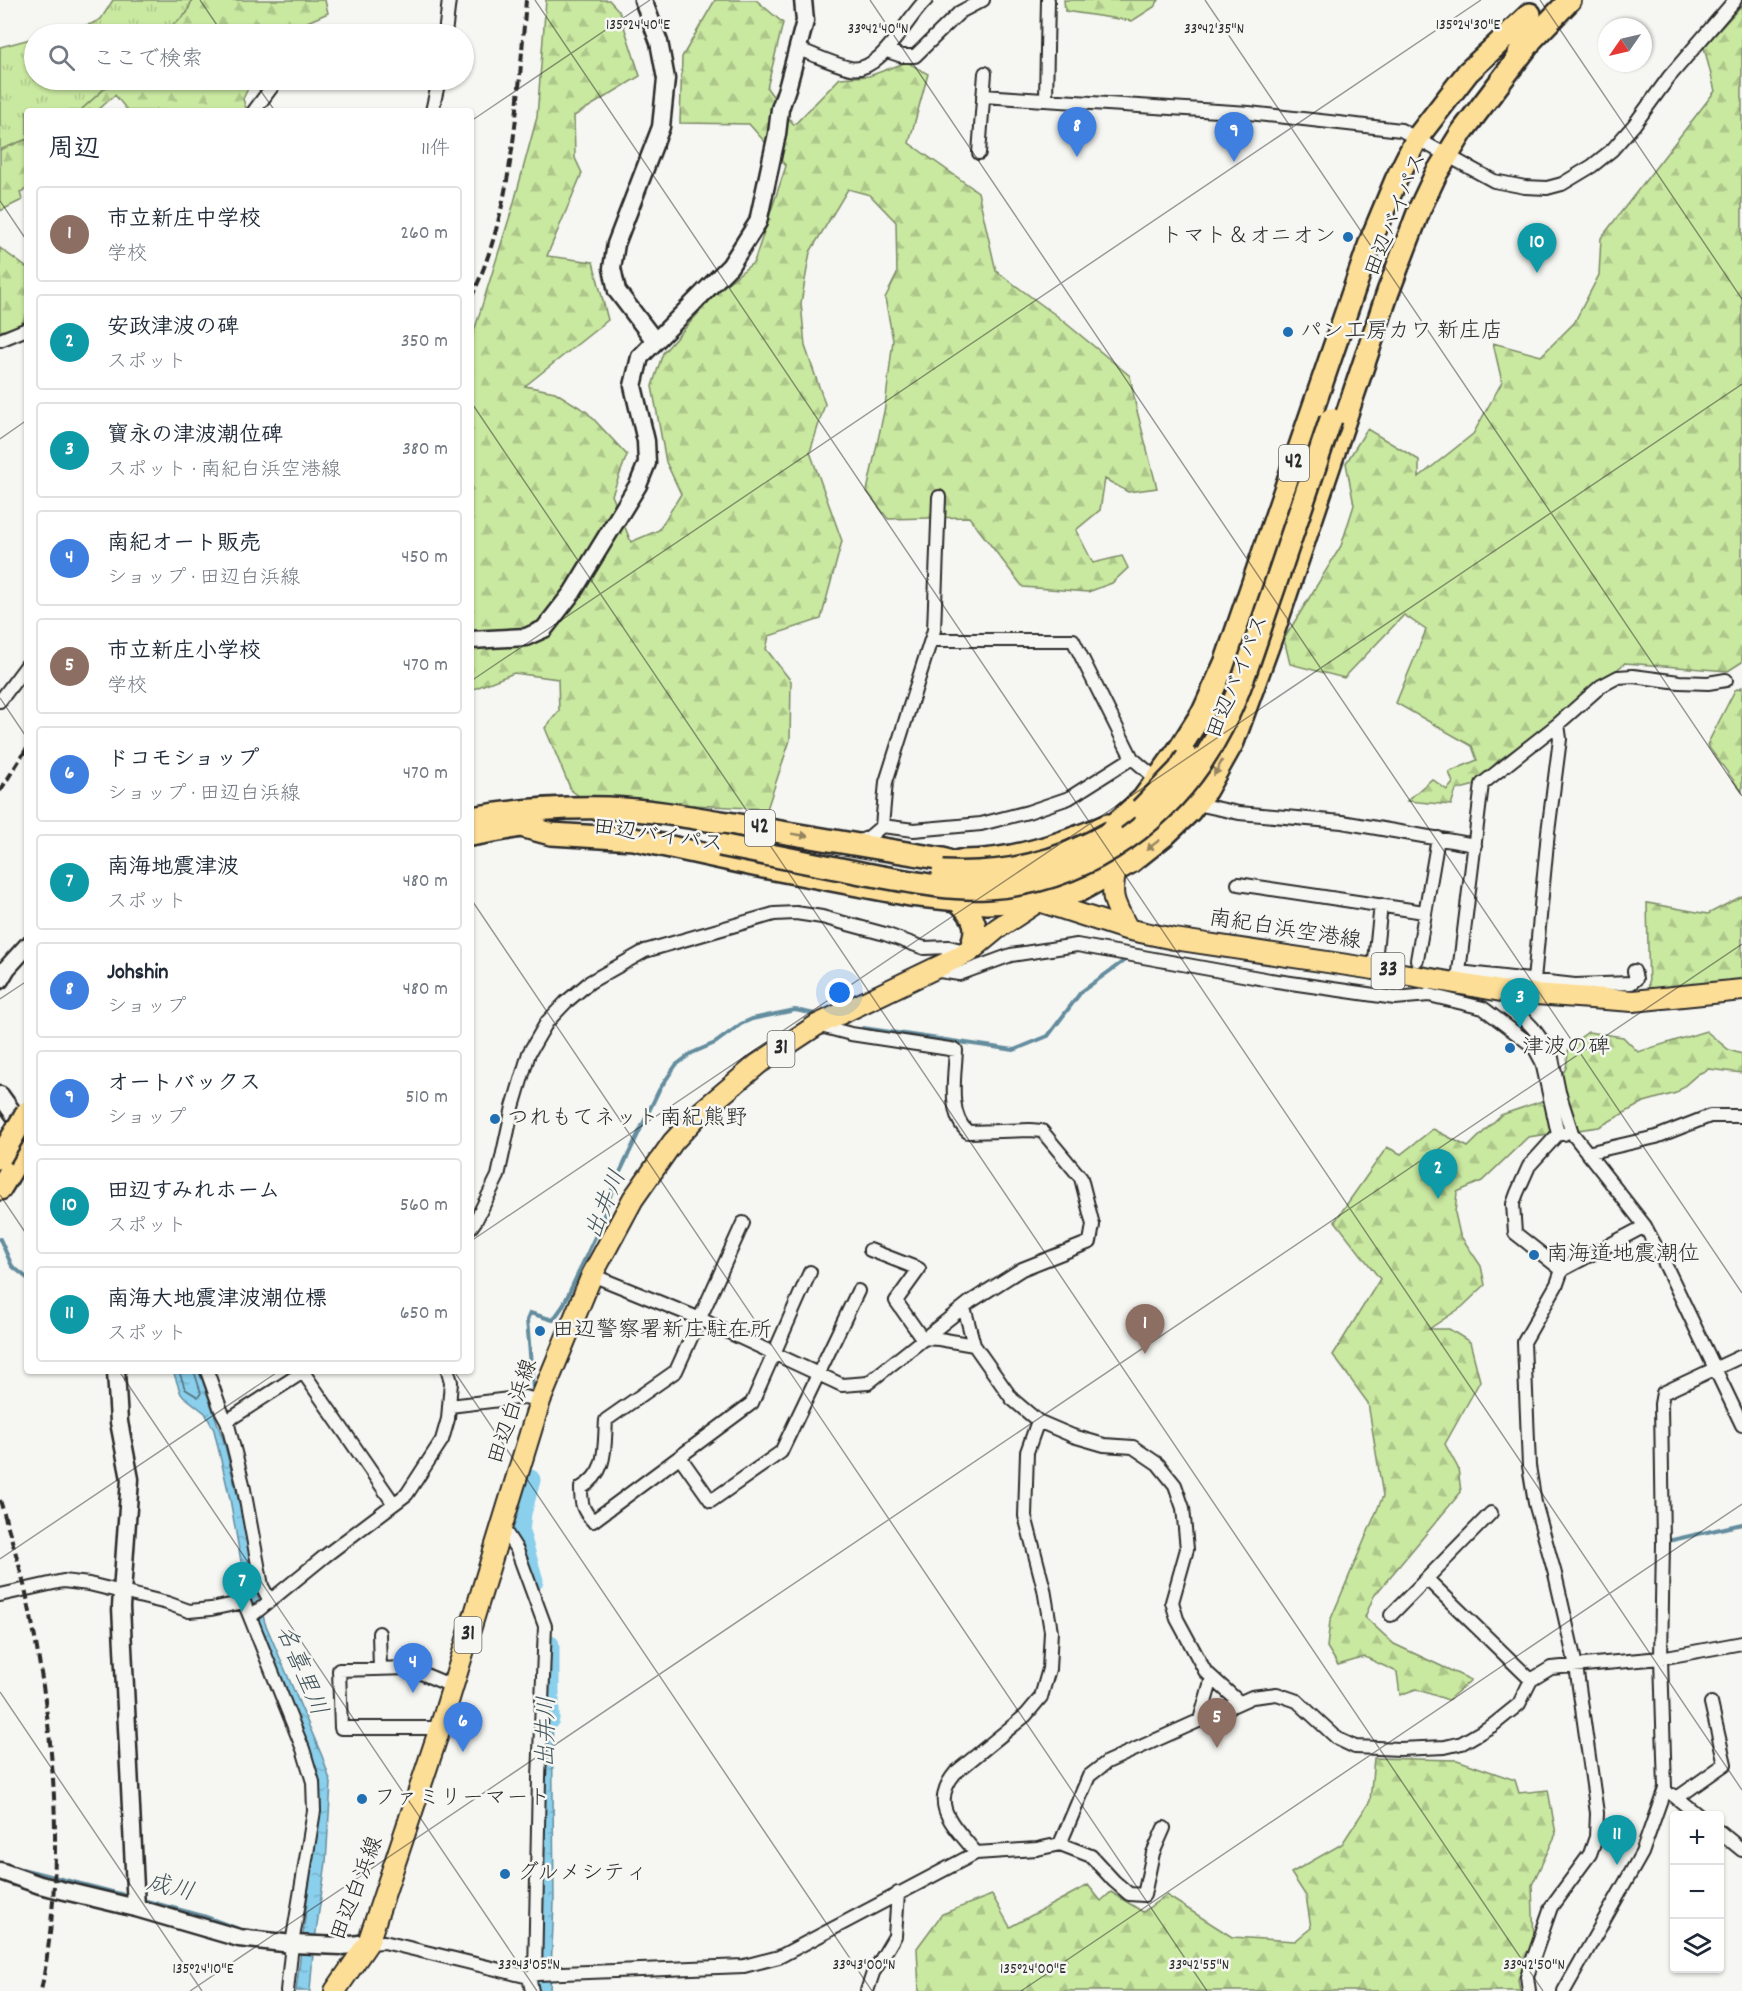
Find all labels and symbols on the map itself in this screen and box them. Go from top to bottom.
text: 135°24'40"E [606,15,670,37]
text: 135°24'30"E [1436,15,1500,37]
north arrow [1598,18,1652,72]
text: 33°42'40"N [847,19,909,41]
text: 33°42'35"N [1184,19,1244,41]
pin: 8 [1058,108,1096,157]
pin: 9 [1214,112,1254,162]
street label: 田辺バイパス [1358,148,1436,282]
place label: トマト＆オニオン [1161,222,1336,253]
pin: 10 [1518,224,1556,273]
marker: トマト＆オニオン [1341,230,1355,244]
place label: パン工房カワ 新庄店 [1300,317,1503,348]
marker: パン工房カワ 新庄店 [1281,325,1295,339]
road number: 42 [1279,445,1309,481]
street label: 田辺バイパス [1200,610,1278,744]
one-way arrow [1213,760,1224,776]
road number: 42 [745,810,775,846]
street label: 田辺バイパス [591,812,725,862]
one-way arrow [791,830,810,839]
one-way arrow [1145,838,1161,851]
street label: 南紀白浜空港線 [1207,904,1363,958]
road number: 33 [1372,953,1404,989]
your location [825,978,854,1007]
pin: 3 [1500,978,1540,1028]
road number: 31 [768,1031,794,1067]
place label: 津波の碑 [1522,1033,1610,1064]
marker: 津波の碑 [1503,1041,1517,1055]
place label: つれもてネット南紀熊野 [507,1104,747,1135]
marker: つれもてネット南紀熊野 [488,1112,502,1126]
pin: 2 [1418,1150,1458,1199]
water label: 出井川 [578,1165,636,1245]
place label: 南海道地震潮位 [1546,1240,1700,1271]
marker: 南海道地震潮位 [1527,1248,1541,1262]
pin: 1 [1126,1304,1164,1354]
place label: 田辺警察署新庄駐在所 [552,1316,772,1347]
marker: 田辺警察署新庄駐在所 [533,1324,547,1338]
street label: 田辺白浜線 [481,1355,547,1469]
pin: 7 [222,1562,262,1612]
road number: 31 [454,1617,482,1653]
water label: 名喜里川 [266,1620,334,1722]
pin: 4 [394,1644,432,1693]
water label: 出井川 [530,1696,566,1768]
pin: 5 [1198,1698,1236,1748]
pin: 6 [444,1702,482,1752]
place label: ファミリーマート [374,1784,550,1815]
marker: ファミリーマート [355,1792,369,1806]
pin: 11 [1598,1816,1636,1865]
street label: 田辺白浜線 [324,1832,392,1946]
place label: グルメシティ [517,1859,647,1890]
water label: 成川 [143,1867,197,1911]
marker: グルメシティ [498,1867,512,1881]
text: 33°43'05"N [498,1955,560,1977]
text: 33°43'00"N [832,1955,896,1977]
text: 33°42'55"N [1169,1955,1229,1977]
text: 33°42'50"N [1503,1955,1565,1977]
text: 135°24'10"E [172,1959,234,1981]
text: 135°24'00"E [1000,1959,1066,1981]

